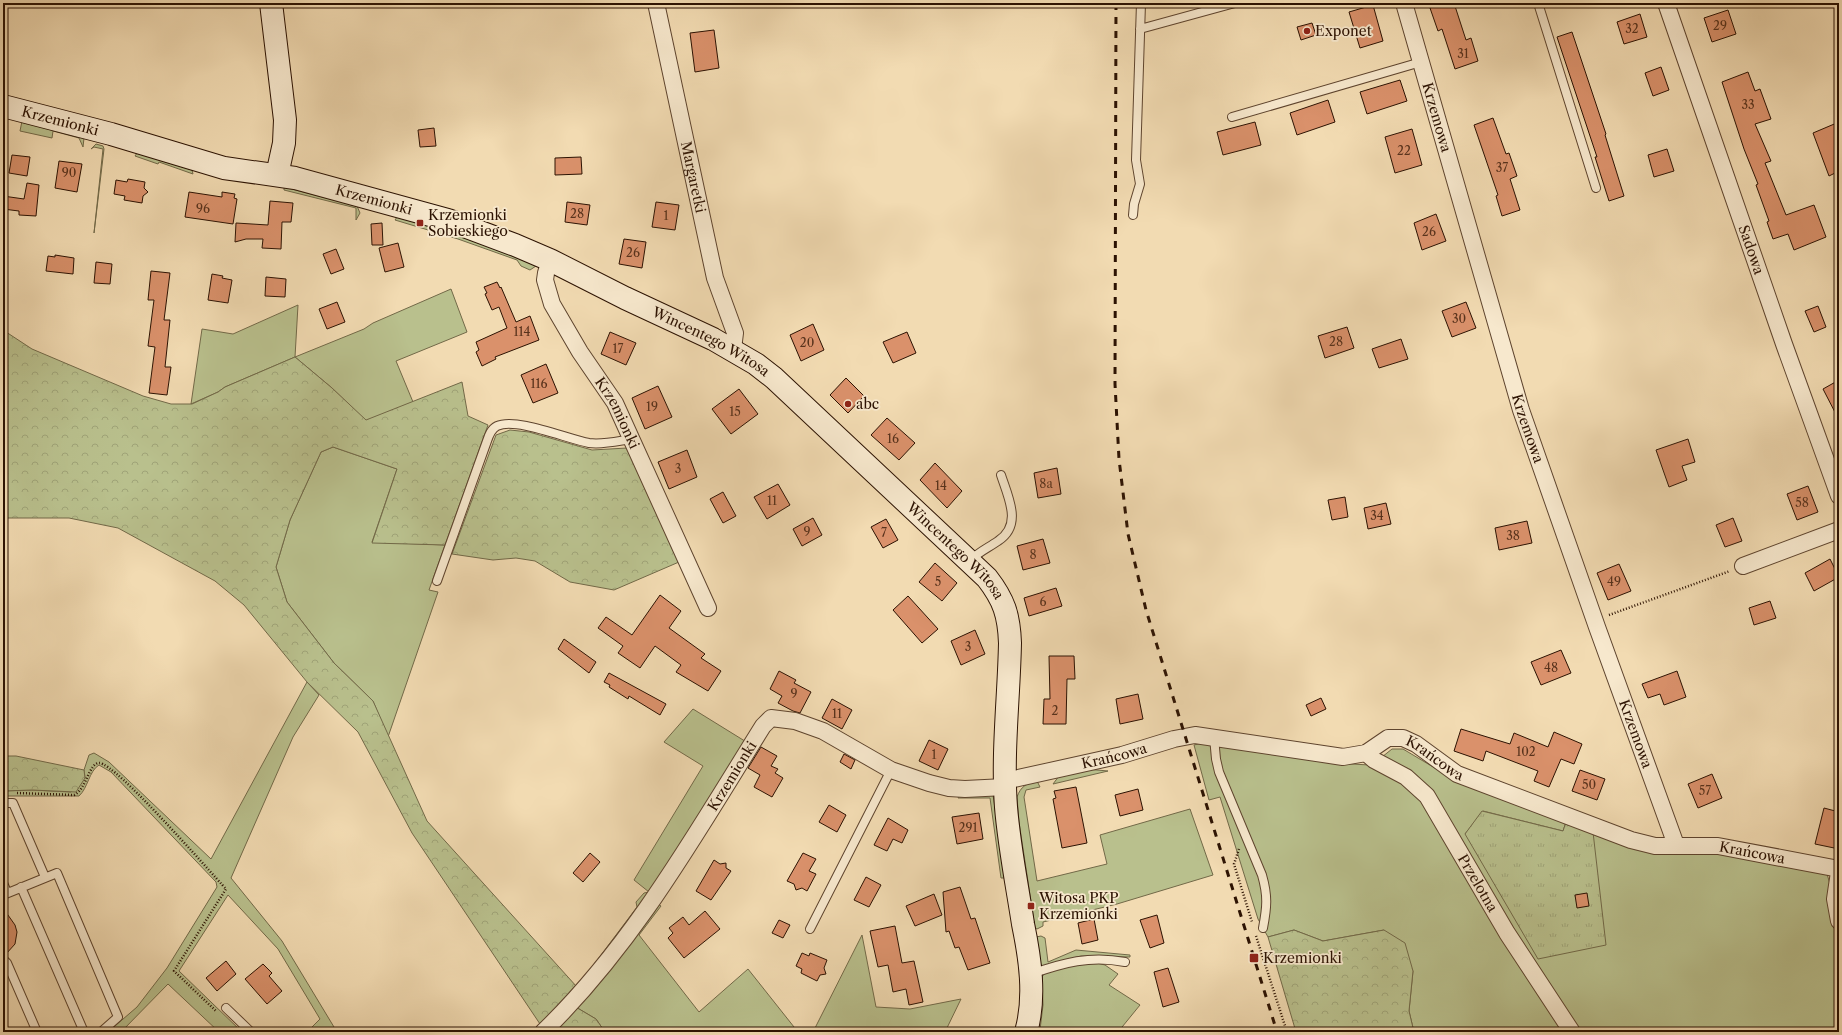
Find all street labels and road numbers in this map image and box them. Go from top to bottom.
street label: Krzemowa [1418,80,1456,155]
street label: Krzemionki [20,102,101,139]
street label: Margaretki [677,140,710,215]
street label: Krzemionki [333,181,414,219]
street label: Sadowa [1735,223,1768,277]
street label: Wincentego Witosa [648,302,774,381]
street label: Krzemionki [591,374,644,452]
street label: Krzemowa [1508,392,1548,466]
street label: Wincentego Witosa [902,498,1008,603]
street label: Krzemowa [1615,697,1657,771]
street label: Krańcowa [1403,732,1466,785]
street label: Krzemionki [704,738,760,814]
street label: Krańcowa [1080,739,1150,773]
street label: Krańcowa [1718,837,1787,868]
street label: Przelotna [1454,851,1502,916]

